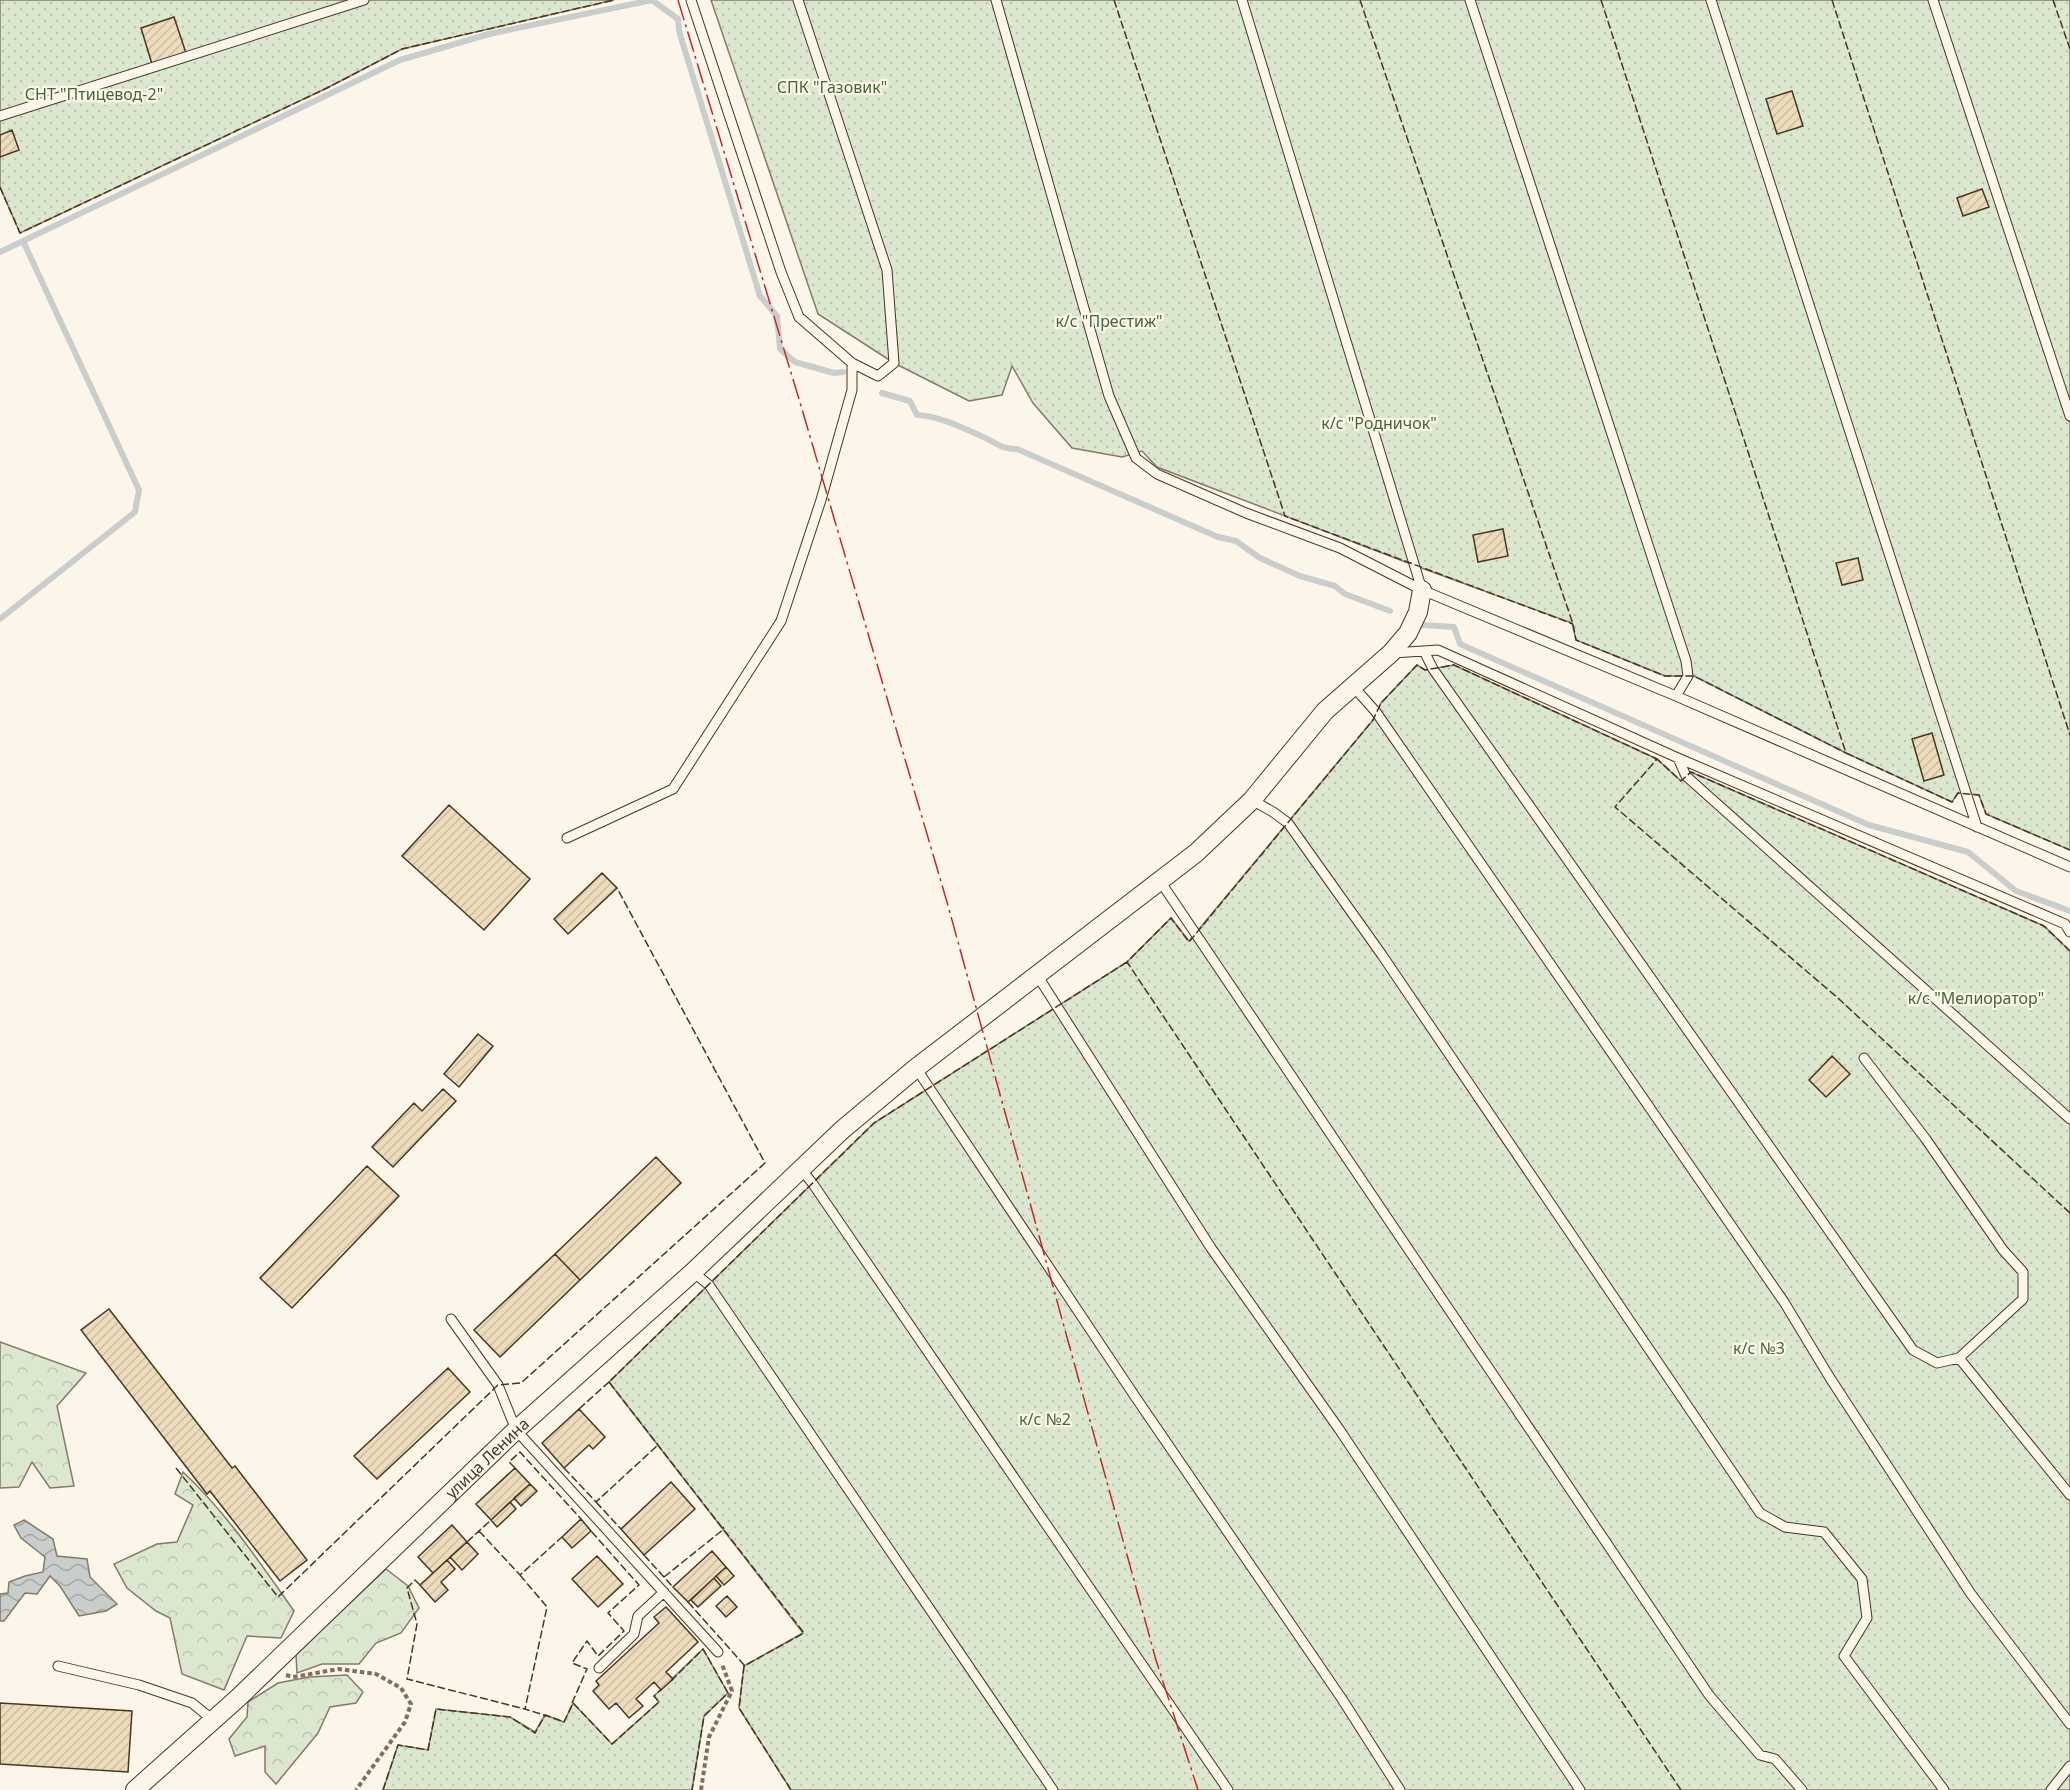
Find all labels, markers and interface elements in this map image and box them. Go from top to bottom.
park label: СПК "Газовик" [777,76,887,98]
park label: СНТ "Птицевод-2" [25,83,163,105]
park label: к/с "Престиж" [1055,310,1163,332]
park label: к/с "Родничок" [1321,412,1437,434]
park label: к/с "Мелиоратор" [1908,987,2044,1009]
park label: к/с №3 [1733,1337,1785,1359]
park label: к/с №2 [1019,1408,1071,1430]
street label: улица Ленина [440,1413,534,1503]

